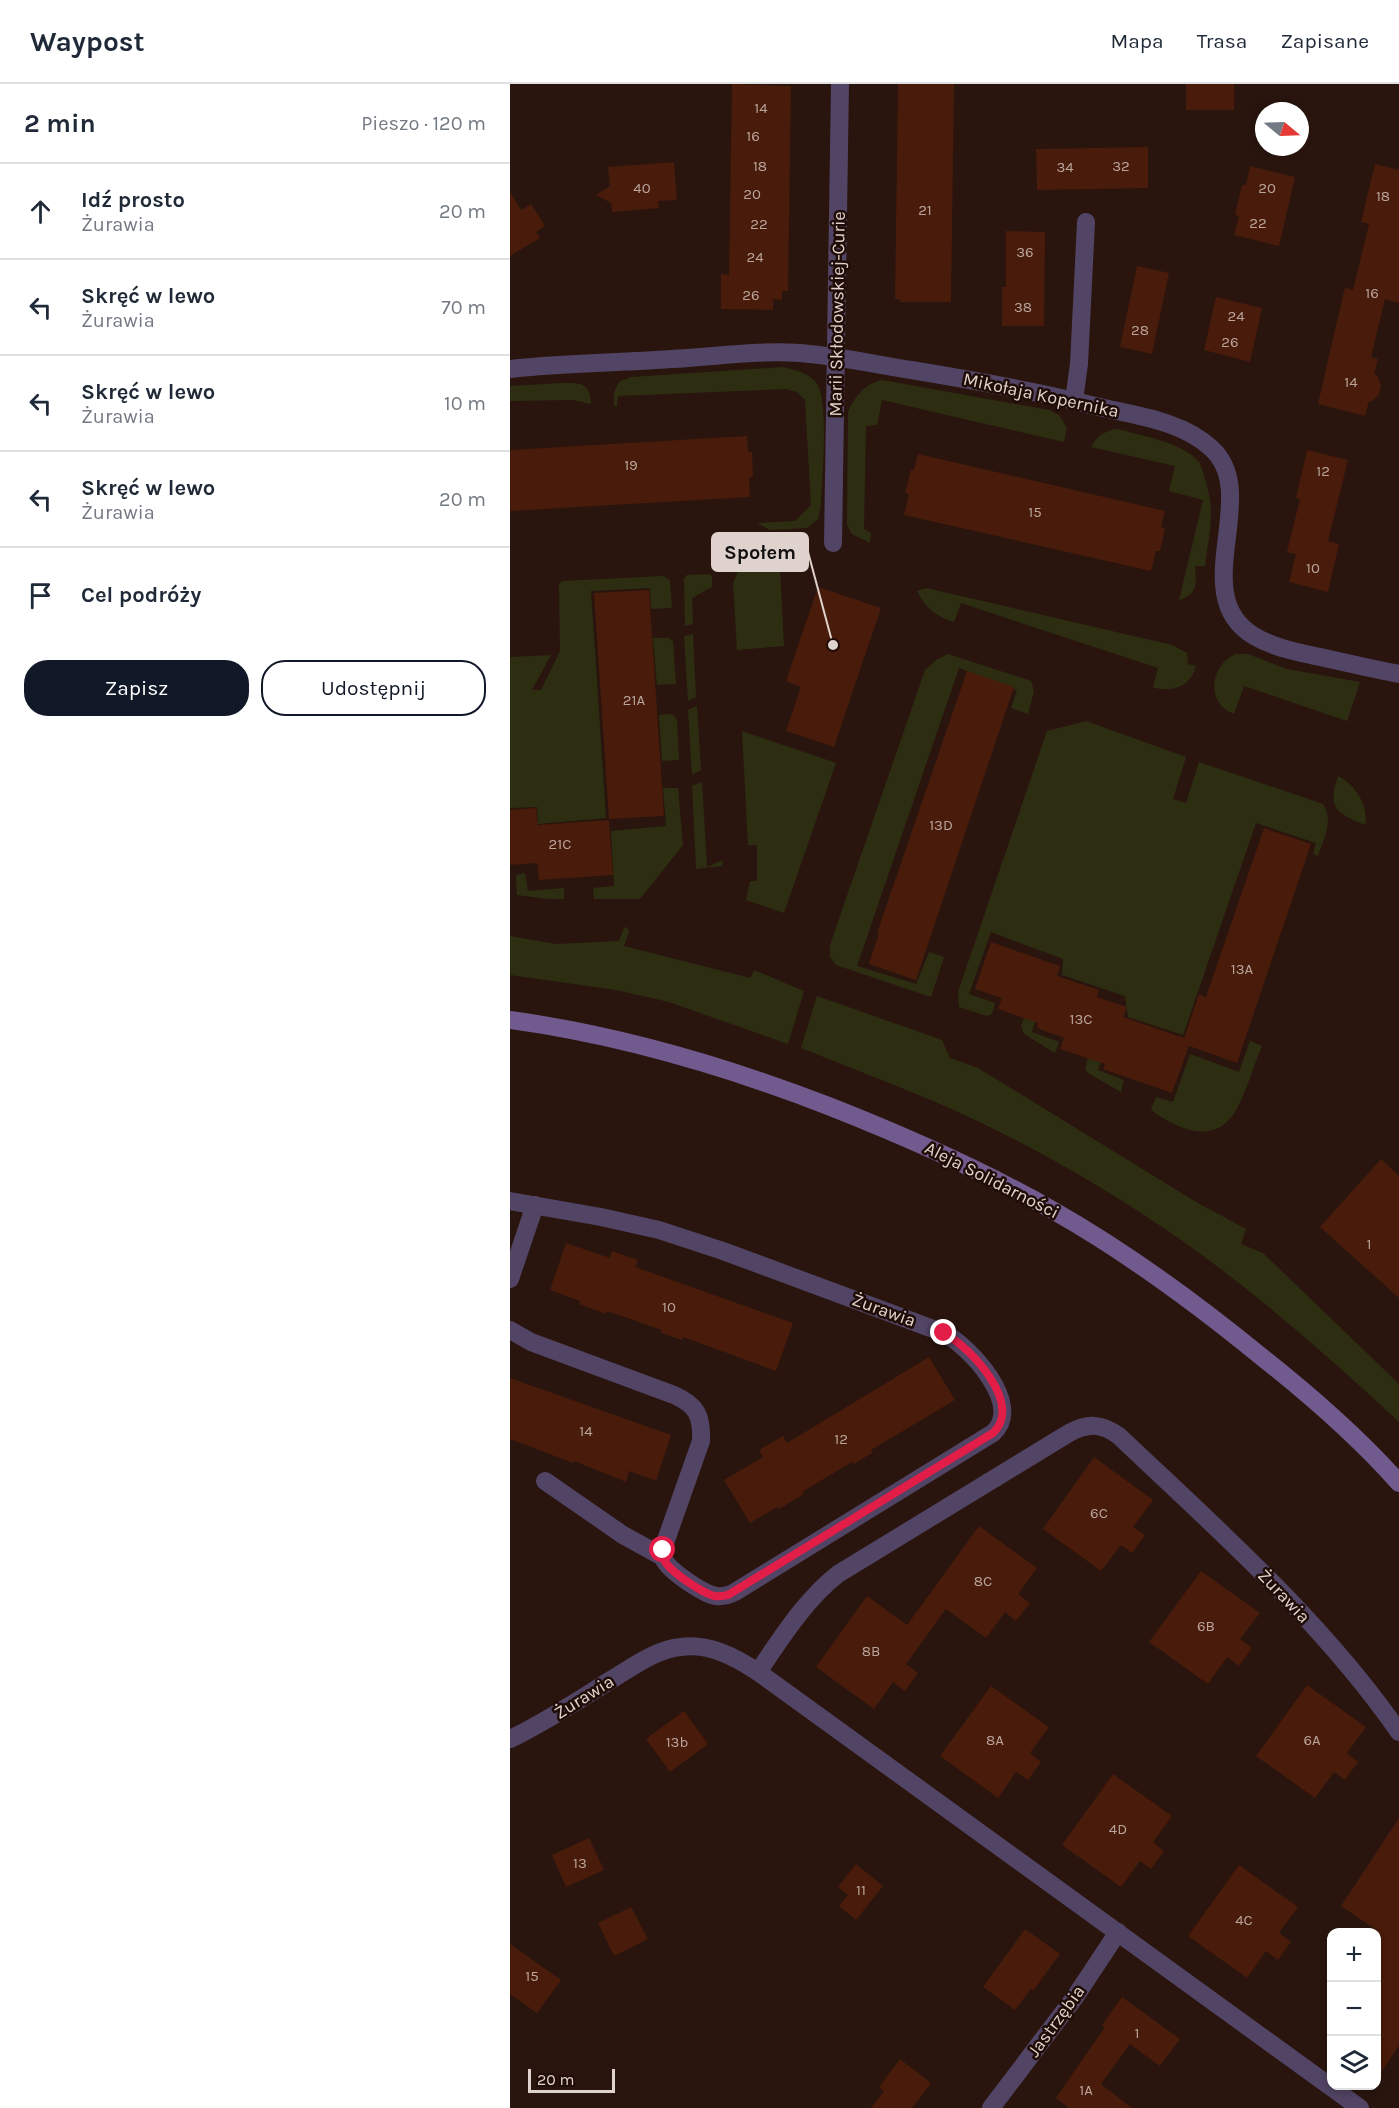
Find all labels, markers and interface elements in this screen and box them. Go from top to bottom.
text: Waypost [30,25,145,58]
text: Mapa [1111,29,1164,53]
text: Trasa [1197,29,1247,53]
text: Zapisane [1280,29,1369,53]
house number: 14 [754,99,768,117]
north arrow [1255,102,1309,156]
text: 2 min [24,108,96,139]
text: Pieszo · 120 m [361,112,486,135]
house number: 16 [746,127,760,145]
house number: 18 [753,157,767,175]
house number: 32 [1112,157,1130,175]
house number: 34 [1056,158,1074,176]
house number: 40 [633,179,651,197]
house number: 20 [1258,179,1276,197]
house number: 20 [743,185,761,203]
text: Idź prosto [81,187,185,213]
house number: 18 [1376,187,1390,205]
icon: ahead [24,195,57,228]
text: 20 m [439,200,486,223]
house number: 21 [918,201,932,219]
street label: Marii Skłodowskiej-Curie [824,211,850,417]
text: Żurawia [81,213,155,236]
house number: 22 [1249,214,1267,232]
house number: 22 [750,215,768,233]
house number: 36 [1016,243,1034,261]
house number: 24 [746,248,764,266]
text: Skręć w lewo [81,283,215,309]
house number: 16 [1365,284,1379,302]
house number: 26 [742,286,760,304]
icon: left [24,291,57,324]
text: 70 m [441,296,486,319]
house number: 38 [1014,298,1032,316]
house number: 24 [1227,307,1245,325]
text: Żurawia [81,309,155,332]
house number: 28 [1131,321,1149,339]
house number: 26 [1221,333,1239,351]
street label: Mikołaja Kopernika [961,368,1121,422]
house number: 14 [1344,373,1358,391]
text: Skręć w lewo [81,379,215,405]
icon: left [24,387,57,420]
text: 10 m [444,392,486,415]
text: Żurawia [81,405,155,428]
house number: 19 [624,456,638,474]
house number: 12 [1316,462,1330,480]
text: Skręć w lewo [81,475,215,501]
icon: left [24,483,57,516]
text: 20 m [439,488,486,511]
text: Żurawia [81,501,155,524]
house number: 15 [1028,503,1042,521]
callout: Społem [712,533,808,571]
text: Społem [724,541,796,564]
house number: 10 [1306,559,1320,577]
icon: arrive [24,579,57,612]
text: Cel podróży [81,582,201,608]
button: Zapisz [24,660,249,716]
button: Udostępnij [261,660,486,716]
house number: 21A [623,691,646,709]
house number: 13D [929,816,953,834]
house number: 21C [549,835,571,853]
house number: 13A [1231,960,1254,978]
house number: 13C [1069,1010,1093,1028]
street label: Aleja Solidarności [921,1137,1063,1223]
house number: 1 [1367,1235,1371,1253]
street label: Żurawia [849,1288,919,1332]
house number: 10 [662,1298,676,1316]
route end [930,1319,956,1345]
house number: 14 [579,1422,593,1440]
house number: 12 [834,1430,848,1448]
house number: 6C [1090,1504,1108,1522]
route start [649,1536,675,1562]
street label: Żurawia [1253,1565,1315,1627]
house number: 8C [974,1572,992,1590]
house number: 6B [1197,1617,1215,1635]
house number: 8B [862,1642,880,1660]
street label: Żurawia [550,1670,618,1724]
house number: 8A [986,1731,1004,1749]
house number: 6A [1303,1731,1321,1749]
house number: 13b [666,1733,688,1751]
house number: 4D [1109,1820,1127,1838]
house number: 13 [573,1854,587,1872]
house number: 11 [856,1881,866,1899]
house number: 4C [1235,1911,1253,1929]
map controls [1327,1928,1381,2090]
button: + [1327,1928,1381,1982]
house number: 15 [525,1967,539,1985]
street label: Jastrzębia [1023,1981,1089,2061]
button: − [1327,1982,1381,2036]
house number: 1 [1135,2024,1139,2042]
button: layers [1327,2036,1381,2090]
scale bar [528,2066,615,2094]
text: 20 m [537,2070,575,2089]
house number: 1A [1079,2081,1093,2099]

